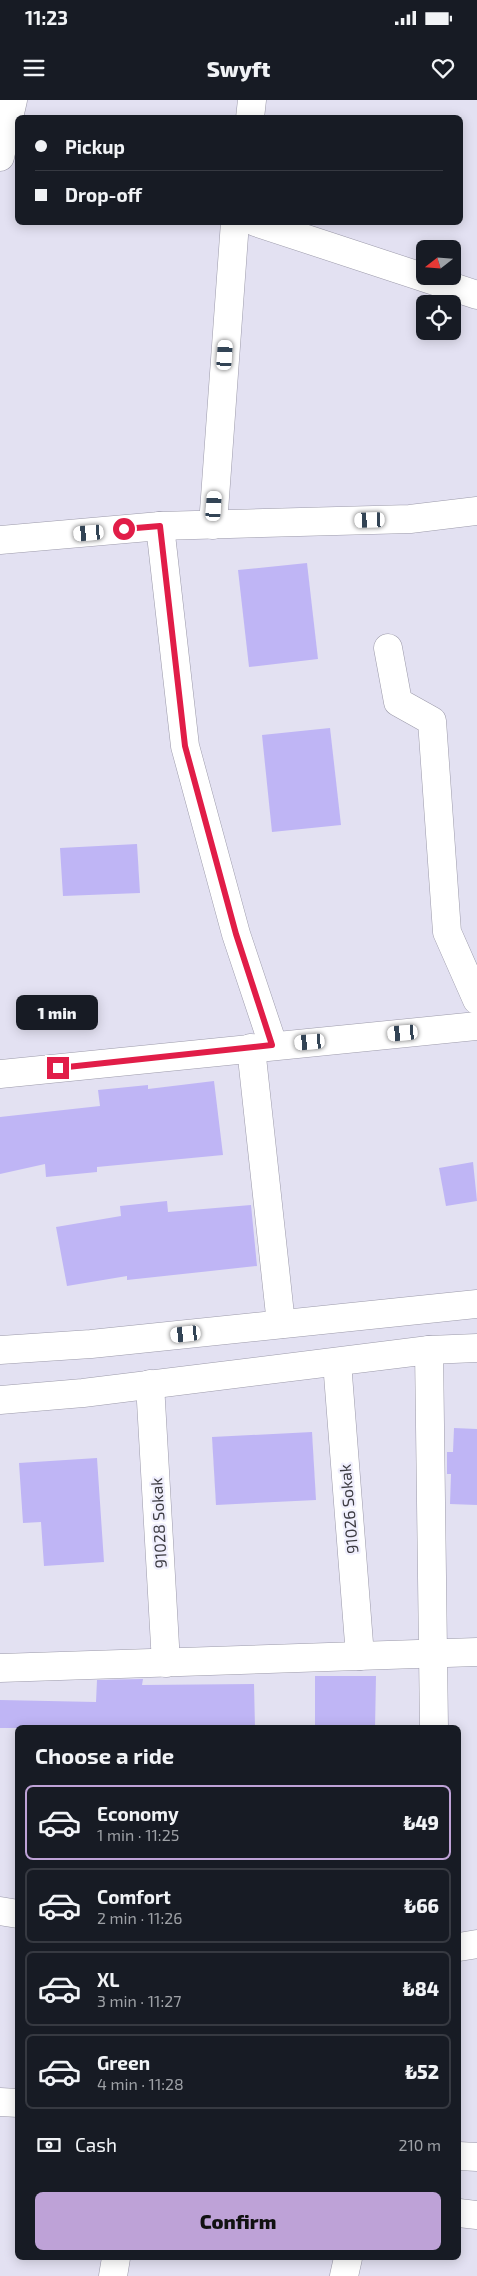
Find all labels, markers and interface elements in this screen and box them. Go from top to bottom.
text: 11:23 [25,6,68,29]
icon: menu [20,54,48,82]
icon: heart [429,54,457,82]
text: Swyft [207,55,270,81]
text: Pickup [65,135,125,158]
text: Drop-off [65,183,142,206]
north arrow [416,240,461,285]
map controls [416,240,461,340]
button: locate [416,295,461,340]
car [216,340,233,370]
car [205,491,222,521]
car [354,512,385,528]
route start [113,518,135,540]
car [73,524,104,542]
callout: 1 min [17,996,99,1030]
text: 1 min [37,1003,77,1022]
car [387,1024,418,1042]
car [294,1033,325,1051]
route end [47,1057,69,1079]
car [170,1325,201,1343]
street label: 91026 Sokak [335,1463,361,1555]
street label: 91028 Sokak [146,1477,170,1569]
text: Choose a ride [35,1742,174,1768]
icon: car [37,1800,82,1845]
text: Economy [97,1802,179,1825]
text: ₺49 [403,1811,439,1834]
text: 1 min · 11:25 [97,1825,179,1844]
icon: car [37,1883,82,1928]
text: Comfort [97,1885,171,1908]
text: ₺66 [404,1894,439,1917]
text: 2 min · 11:26 [97,1908,182,1927]
icon: car [37,1966,82,2011]
text: XL [97,1968,119,1991]
text: ₺84 [403,1977,439,2000]
text: 3 min · 11:27 [97,1991,181,2010]
icon: car [37,2049,82,2094]
text: Green [97,2051,150,2074]
text: ₺52 [405,2060,439,2083]
text: 4 min · 11:28 [97,2074,184,2093]
icon: cash [35,2131,63,2159]
text: Cash [75,2133,117,2156]
text: 210 m [398,2135,441,2154]
button: Confirm [35,2192,441,2250]

